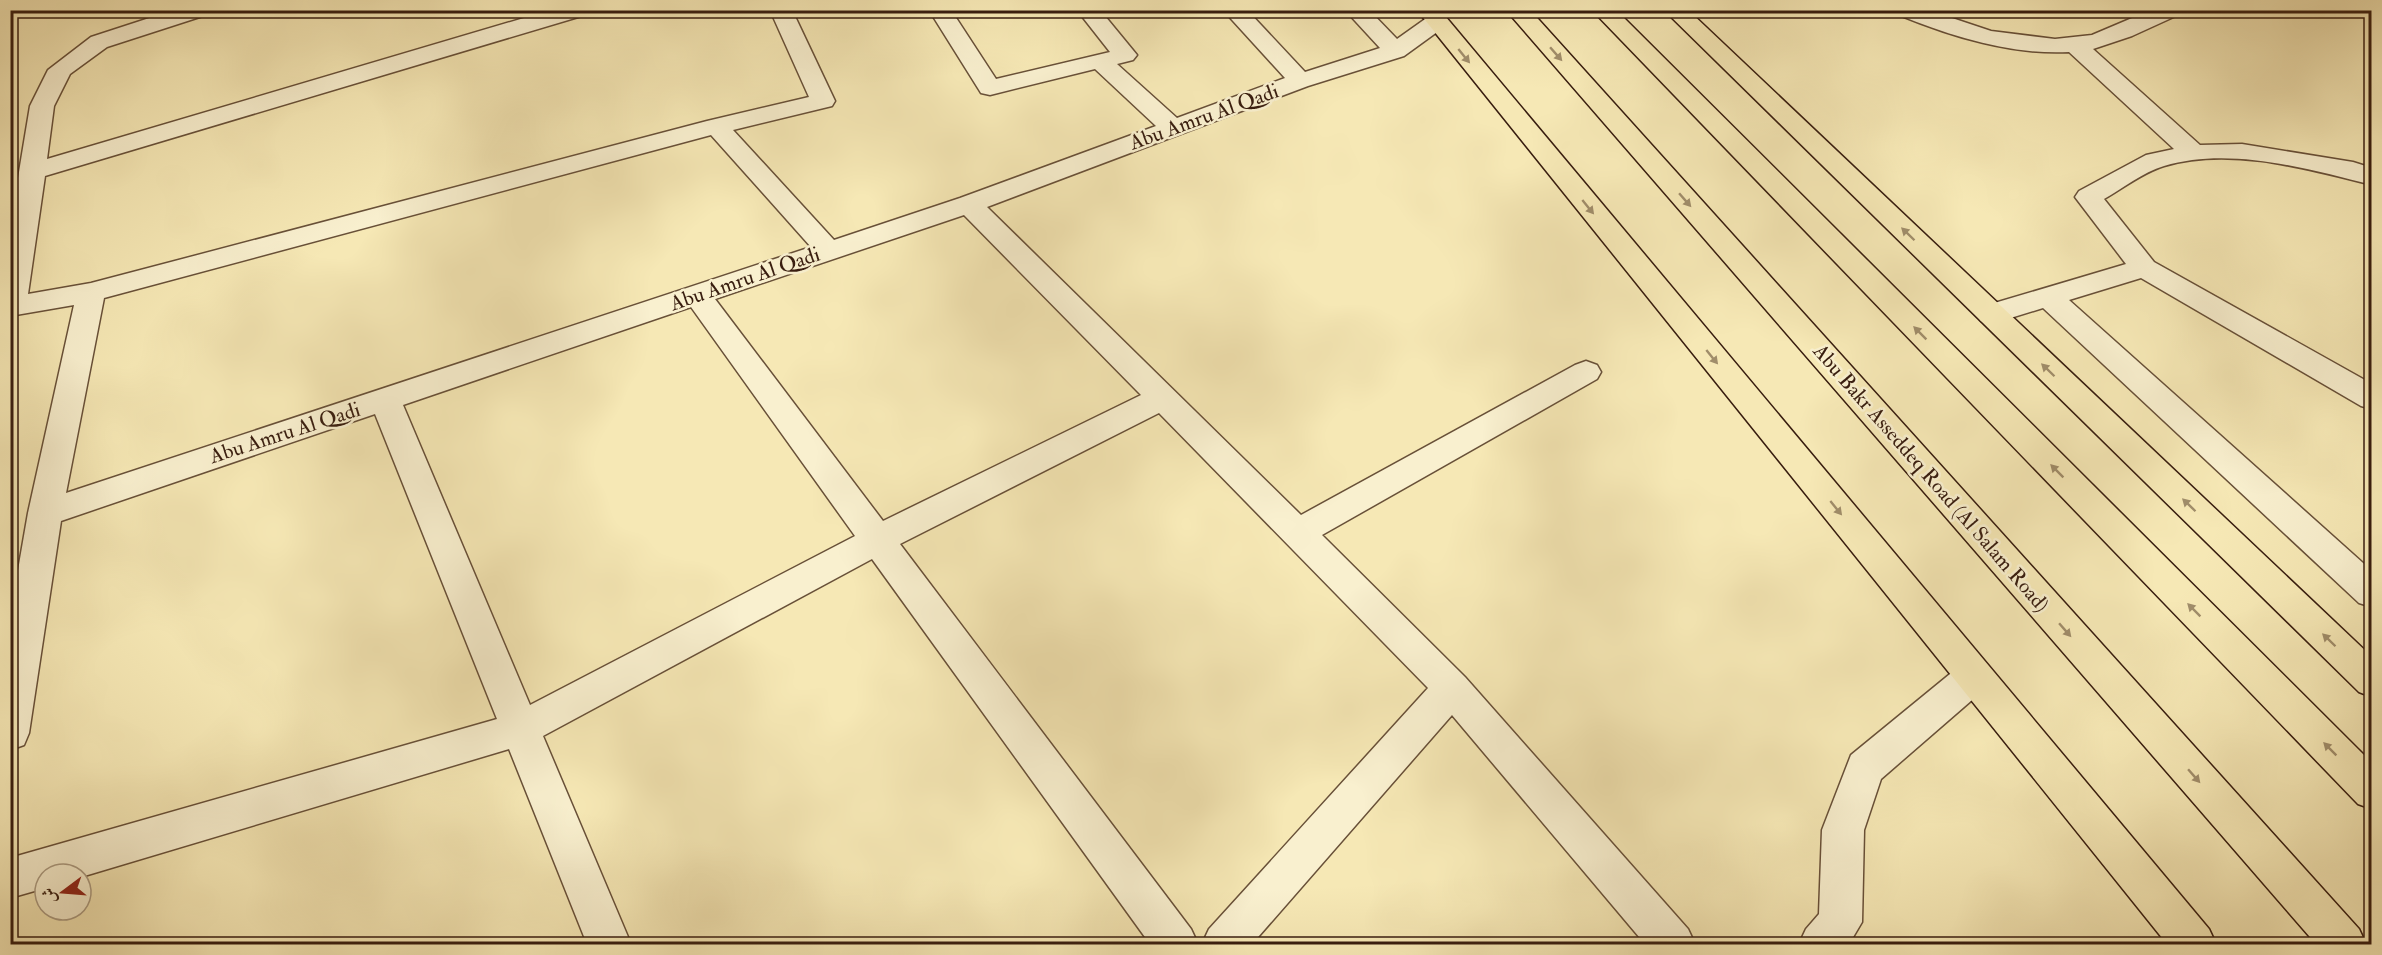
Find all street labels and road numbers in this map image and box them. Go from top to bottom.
street label: Abu Amru Al Qadi [1125,77,1283,157]
street label: Abu Amru Al Qadi [665,241,824,318]
street label: Abu Bakr Asseddeq Road (Al Salam Road) [1806,338,2055,618]
street label: Abu Amru Al Qadi [205,396,364,470]

